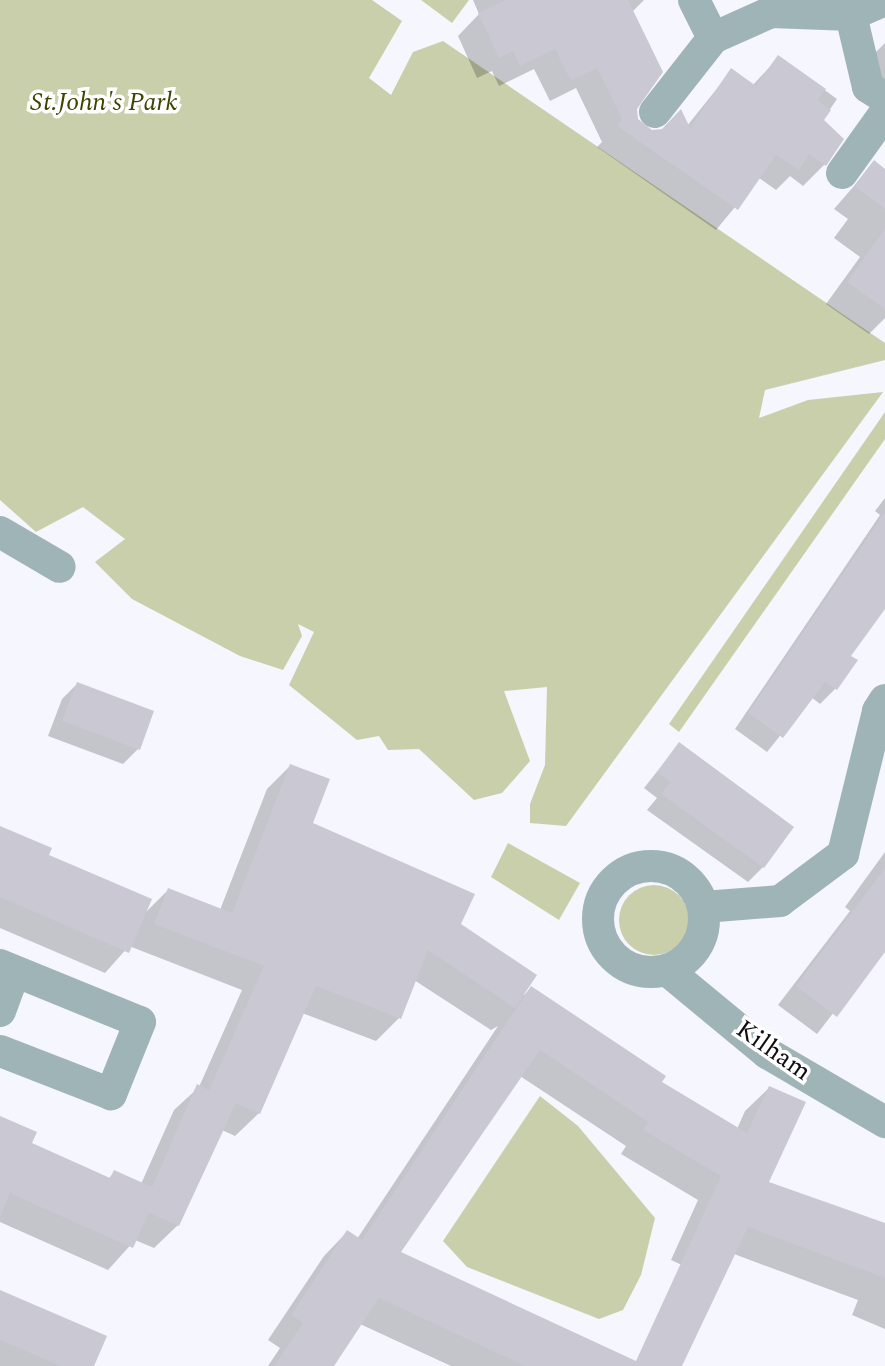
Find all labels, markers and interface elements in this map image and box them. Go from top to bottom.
park label: St.John's Park [30,87,178,119]
street label: Kilham [730,1014,816,1088]

